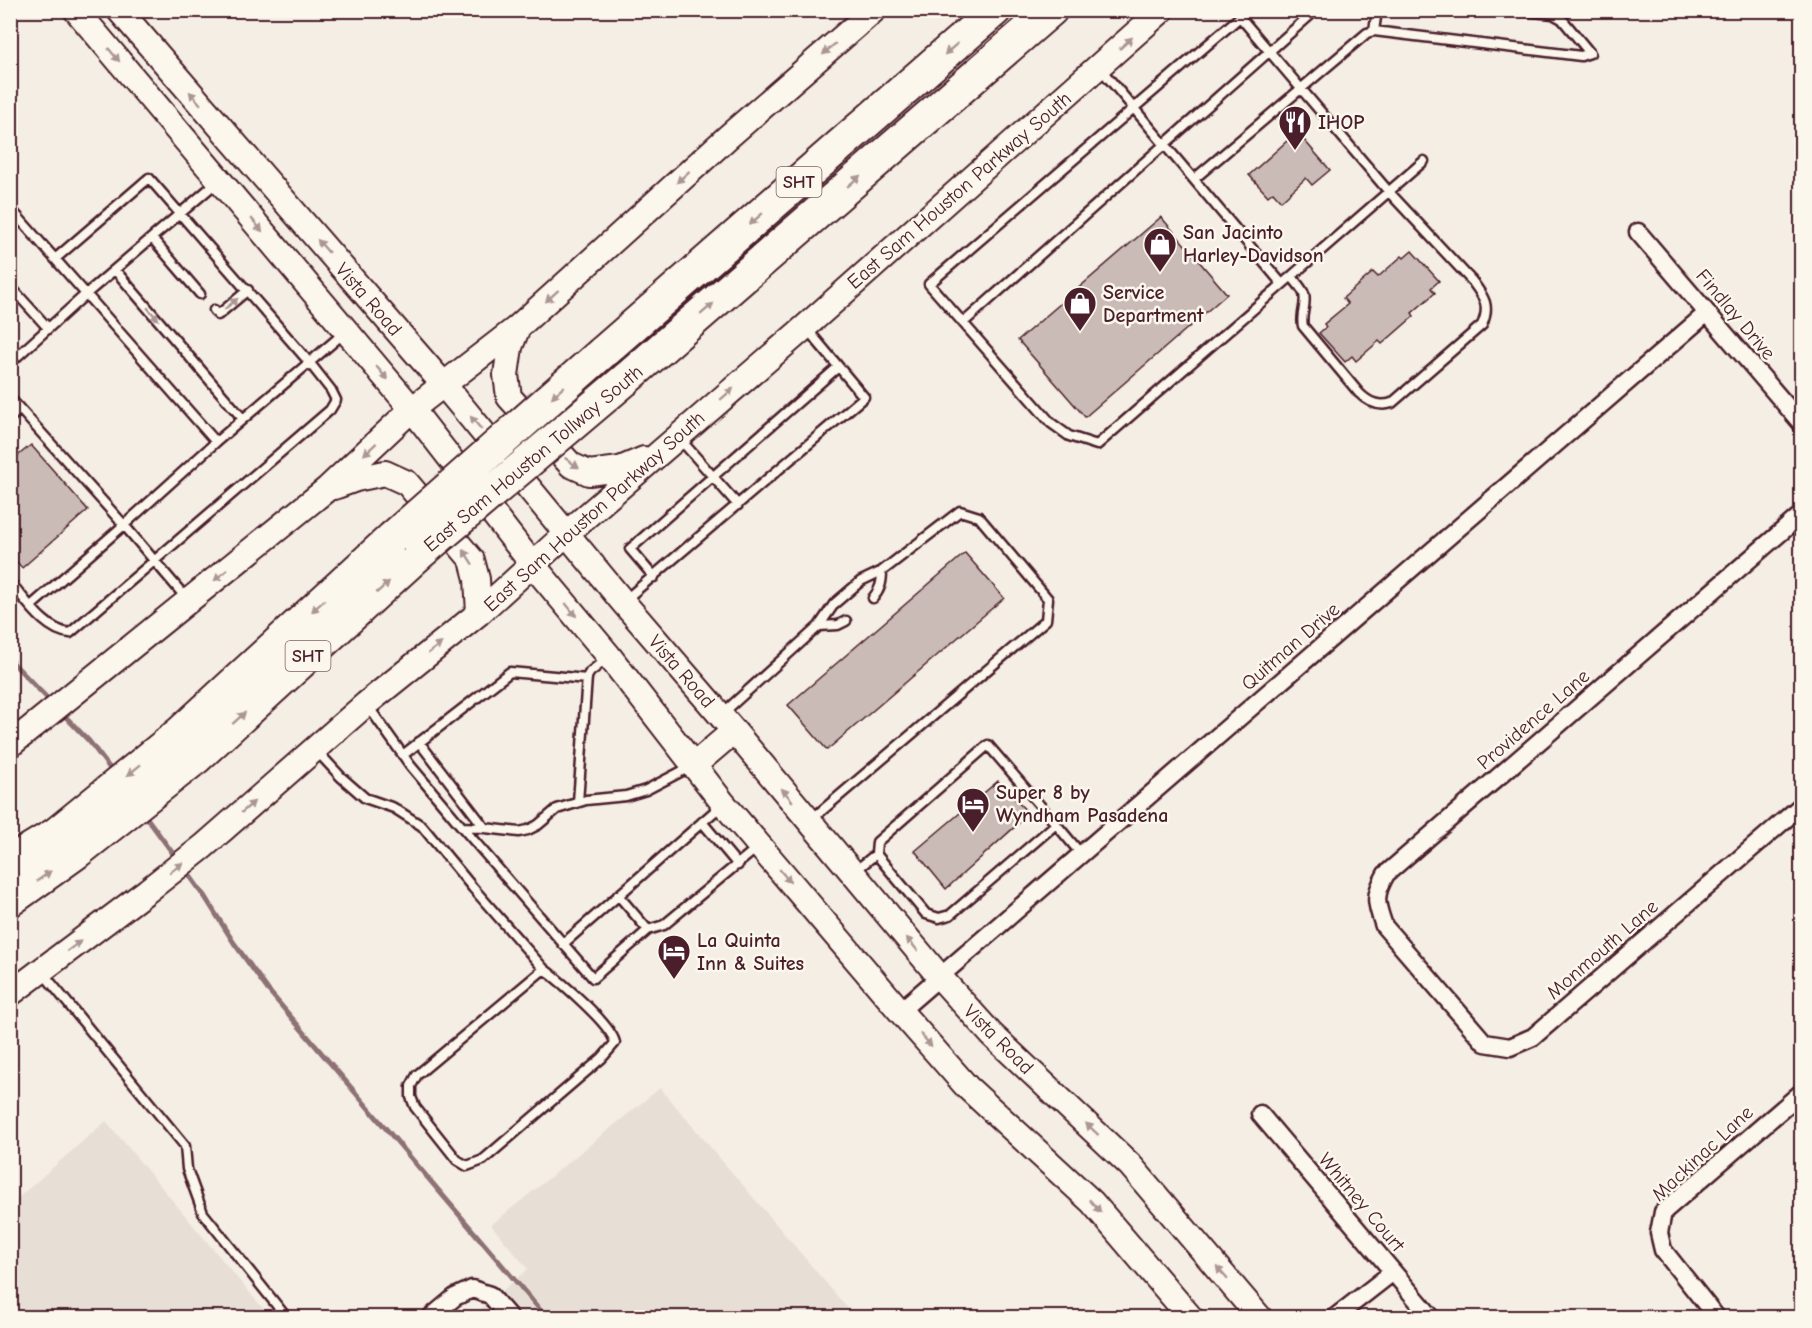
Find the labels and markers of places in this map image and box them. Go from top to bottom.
restaurant icon: IHOP [1277,104,1313,151]
place label: IHOP [1318,111,1364,134]
place label: San Jacinto Harley-Davidson [1183,221,1324,267]
shop icon: San Jacinto Harley-Davidson [1142,226,1178,273]
place label: Service Department [1103,281,1204,327]
shop icon: Service Department [1062,285,1098,332]
place label: Super 8 by Wyndham Pasadena [996,781,1168,827]
hotel icon: Super 8 by Wyndham Pasadena [955,786,991,833]
place label: La Quinta Inn & Suites [697,929,804,975]
hotel icon: La Quinta Inn & Suites [656,933,692,980]

